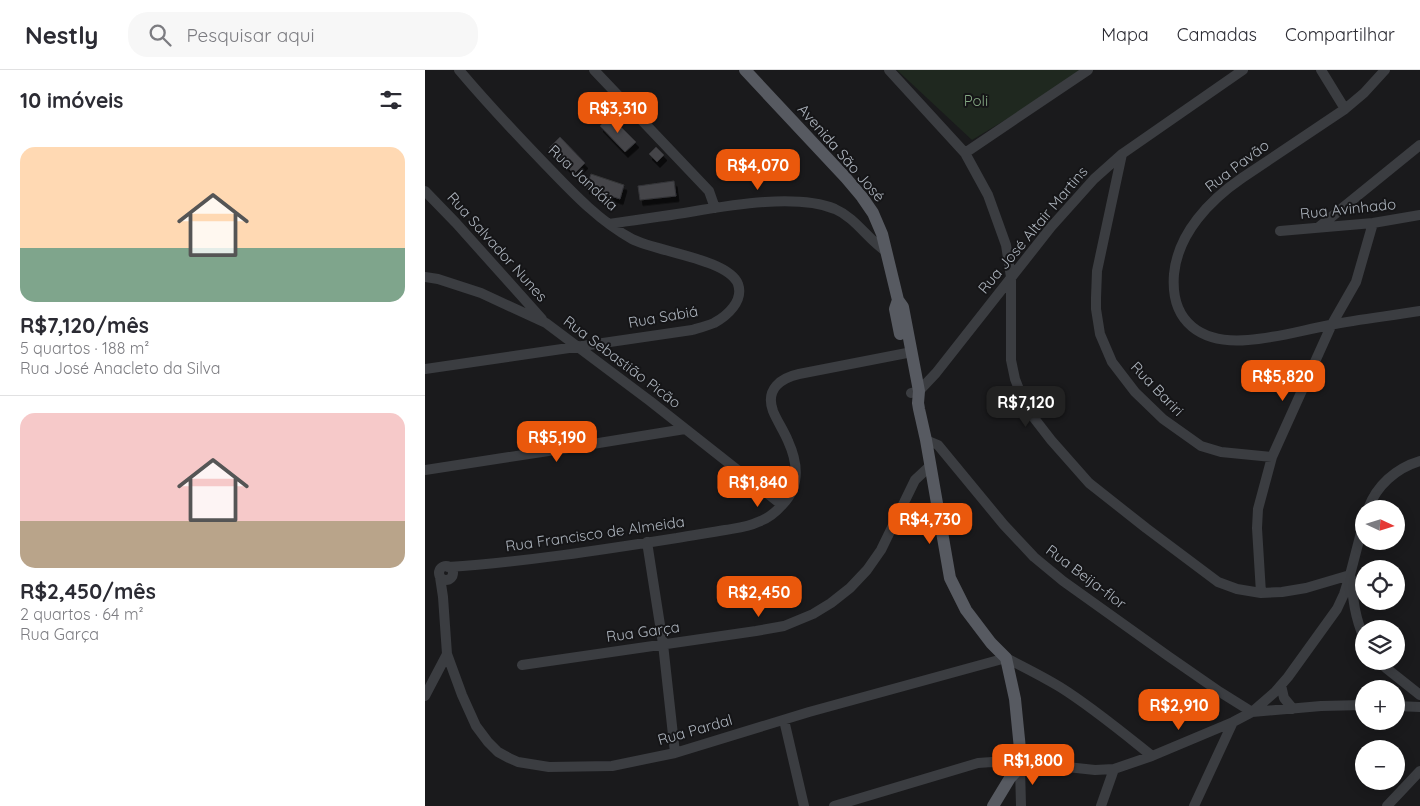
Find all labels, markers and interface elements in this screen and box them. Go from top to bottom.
search box [128,12,478,57]
text: Nestly [25,20,98,50]
icon: search [146,21,174,49]
text: Pesquisar aqui [186,23,315,47]
text: Mapa [1101,23,1149,46]
text: Camadas [1177,23,1257,46]
text: Compartilhar [1285,23,1395,46]
icon: filters [377,86,405,114]
text: 10 imóveis [20,87,123,113]
park label: Poli [964,91,988,110]
pin: R$3,310 [572,92,664,134]
text: R$3,310 [589,98,647,118]
street label: Avenida São José [794,100,889,206]
street label: Rua Pavão [1201,135,1273,196]
street label: Rua Jandáia [545,141,622,215]
pin: R$4,070 [712,148,804,191]
text: R$4,070 [727,155,789,175]
street label: Rua José Altair Martins [974,162,1091,297]
icon: home [168,180,258,270]
street label: Rua Salvador Nunes [443,188,552,305]
street label: Rua Avinhado [1299,194,1397,223]
street label: Rua Sabiá [627,301,699,332]
street label: Rua Sebastião Picão [560,311,685,412]
text: R$7,120/mês [20,312,149,338]
text: 5 quartos · 188 m² [20,338,149,358]
street label: Rua Bariri [1127,357,1188,420]
text: Rua José Anacleto da Silva [20,358,221,378]
pin: R$5,820 [1237,360,1329,402]
text: R$5,820 [1252,366,1314,386]
pin: R$7,120 [980,386,1072,428]
text: R$7,120 [997,392,1055,412]
pin: R$5,190 [511,420,603,463]
text: R$5,190 [528,427,586,447]
icon: home [168,445,258,535]
pin: R$1,840 [712,466,804,508]
text: R$1,840 [728,472,788,492]
north arrow [1355,500,1405,550]
map controls [1355,500,1405,790]
pin: R$4,730 [884,502,976,545]
text: R$4,730 [899,509,961,529]
street label: Rua Francisco de Almeida [504,512,686,555]
street label: Rua Beija-flor [1042,540,1130,613]
button: locate [1355,560,1405,610]
pin: R$2,450 [713,576,805,618]
text: R$2,450/mês [20,578,156,604]
text: R$2,450 [728,582,790,602]
text: 2 quartos · 64 m² [20,604,144,624]
street label: Rua Garça [605,617,681,646]
button: layers [1355,620,1405,670]
text: Rua Garça [20,624,99,644]
button: + [1355,680,1405,730]
pin: R$2,910 [1133,688,1225,731]
text: R$2,910 [1149,695,1209,715]
street label: Rua Pardal [655,710,734,749]
button: − [1355,740,1405,790]
pin: R$1,800 [987,744,1079,786]
text: R$1,800 [1003,750,1063,770]

